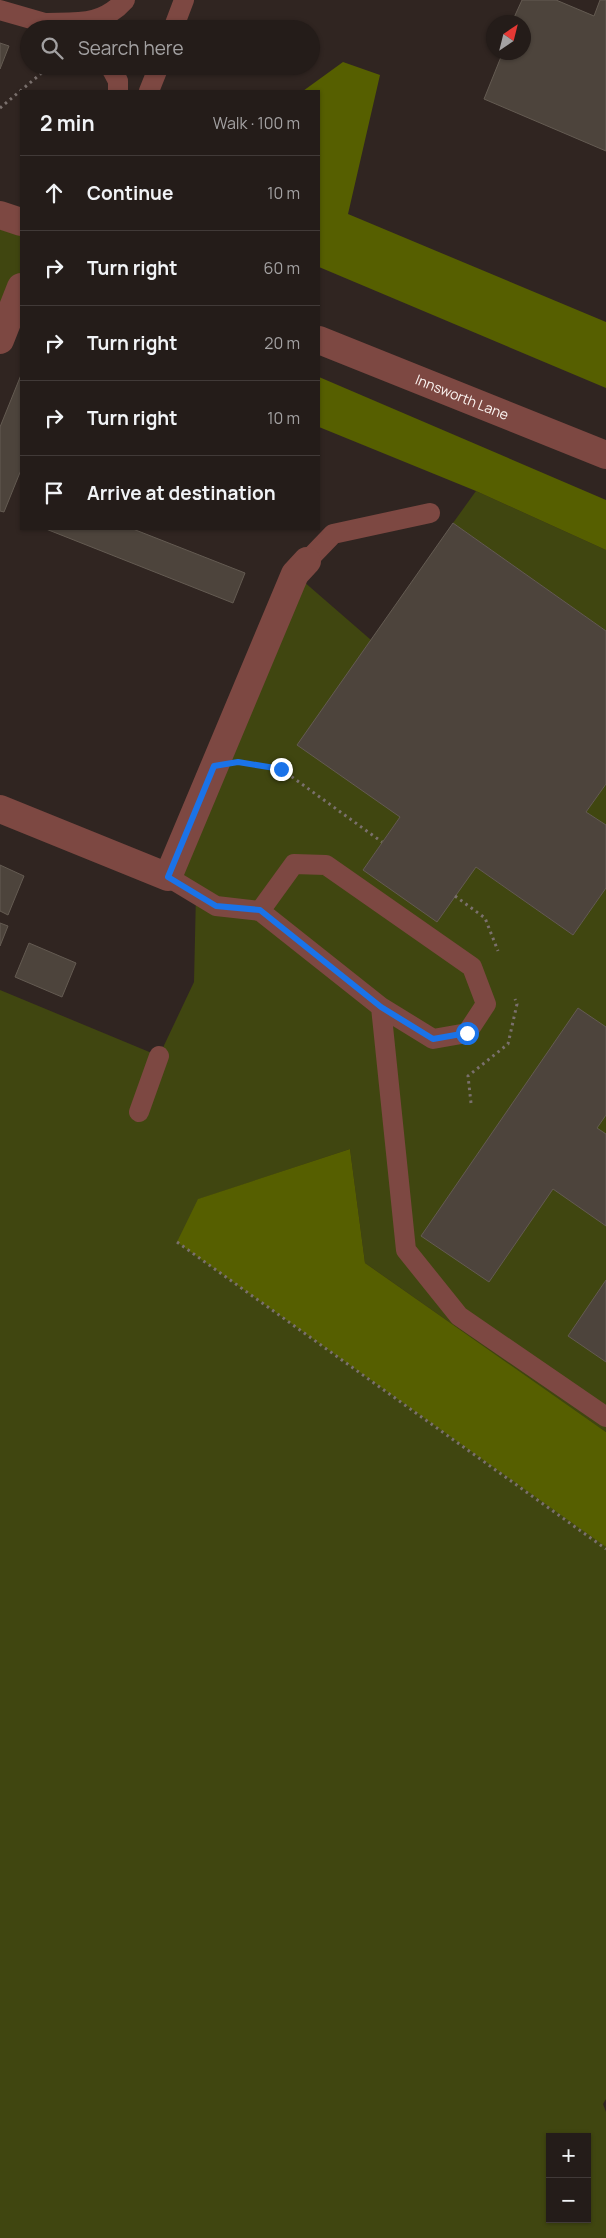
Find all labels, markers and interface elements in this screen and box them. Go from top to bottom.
north arrow [486,15,531,60]
search box [20,20,320,75]
icon: search [38,34,66,62]
text: Search here [78,35,184,61]
text: 2 min [40,109,95,137]
text: Walk · 100 m [213,112,300,134]
icon: ahead [40,179,68,207]
text: Continue [87,180,173,206]
text: 10 m [267,182,300,204]
icon: right [40,254,68,282]
text: Turn right [87,255,177,281]
text: 60 m [264,257,300,279]
icon: right [40,329,68,357]
text: Turn right [87,330,177,356]
text: 20 m [264,332,300,354]
street label: Innsworth Lane [413,370,512,424]
icon: right [40,404,68,432]
text: Turn right [87,405,177,431]
text: 10 m [267,407,300,429]
icon: arrive [40,479,68,507]
text: Arrive at destination [87,480,276,506]
route end [270,758,293,781]
route start [456,1022,479,1045]
map controls [546,2133,591,2223]
button: + [546,2133,591,2178]
button: − [546,2178,591,2223]

